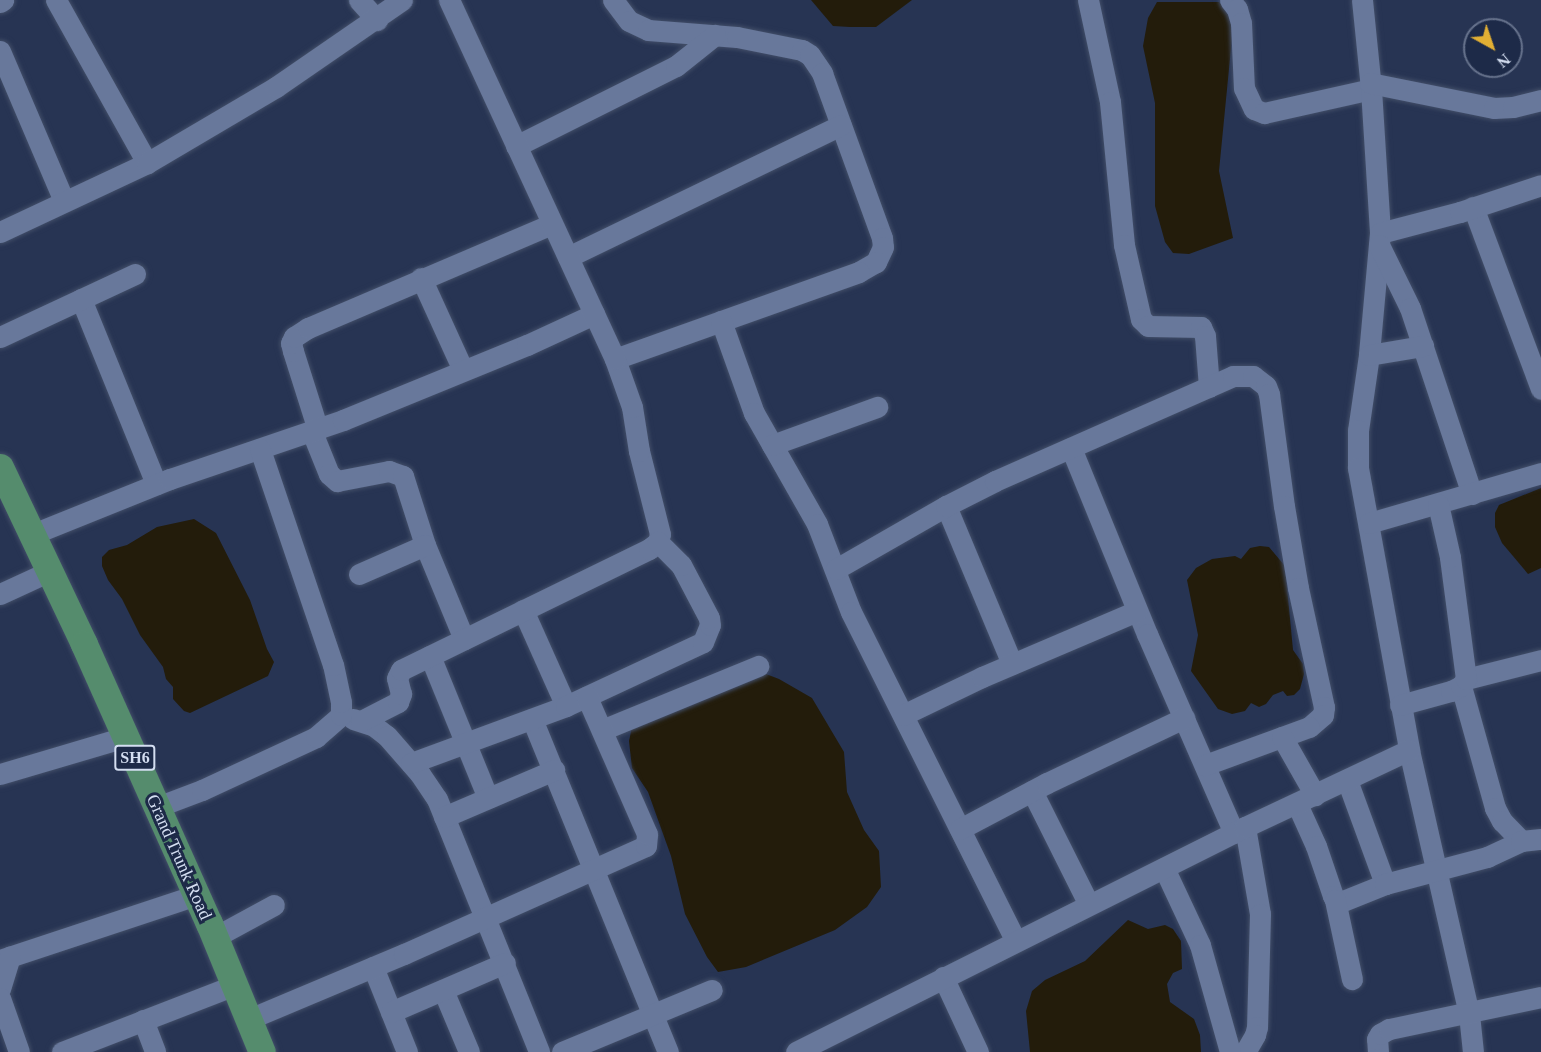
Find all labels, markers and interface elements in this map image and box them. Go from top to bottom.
north arrow [1463,18,1523,78]
text: N [1494,50,1513,71]
road number: SH6 [114,745,156,771]
street label: Grand Trunk Road [142,791,216,923]

